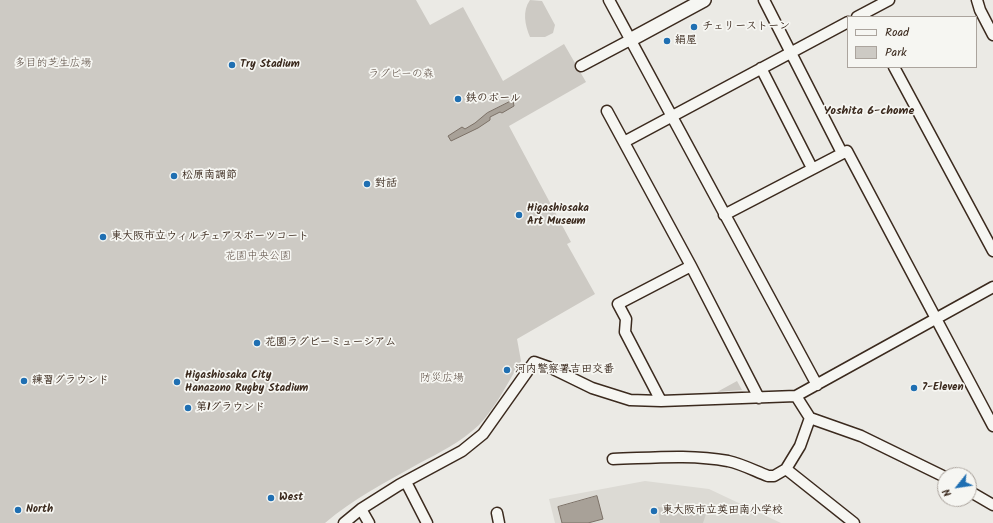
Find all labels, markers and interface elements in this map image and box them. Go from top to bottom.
legend [847,16,977,68]
place label: チェリーストーン [702,20,790,34]
marker: チェリーストーン [689,22,699,32]
text: Road [885,23,909,42]
place label: 絹屋 [675,34,697,48]
marker: 絹屋 [662,36,672,46]
text: Park [885,43,907,62]
park label: 多目的芝生広場 [15,57,91,71]
place label: Try Stadium [240,58,300,72]
marker: Try Stadium [227,60,237,70]
park label: ラグビーの森 [368,68,434,82]
place label: 鉄のボール [466,92,521,106]
marker: 鉄のボール [453,94,463,104]
district label: Yoshita 6-chome [824,105,914,119]
place label: 松原南調節 [182,169,237,183]
marker: 松原南調節 [169,171,179,181]
place label: 對話 [375,177,397,191]
marker: 對話 [362,179,372,189]
place label: Higashiosaka Art Museum [527,202,589,228]
marker: Higashiosaka Art Museum [514,210,524,220]
place label: 東大阪市立ウィルチェアスポーツコート [111,230,309,244]
marker: 東大阪市立ウィルチェアスポーツコート [98,232,108,242]
park label: 花園中央公園 [225,250,291,264]
place label: 花園ラグビーミュージアム [265,336,396,350]
marker: 花園ラグビーミュージアム [252,338,262,348]
place label: 河内警察署吉田交番 [515,363,614,377]
marker: 河内警察署吉田交番 [502,365,512,375]
place label: Higashiosaka City Hanazono Rugby Stadium [185,369,308,395]
park label: 防災広場 [420,372,464,386]
place label: 練習グラウンド [32,374,109,388]
marker: 練習グラウンド [19,376,29,386]
marker: Higashiosaka City Hanazono Rugby Stadium [172,377,182,387]
place label: 7-Eleven [922,381,963,395]
marker: 7-Eleven [909,383,919,393]
place label: 第1グラウンド [196,401,265,415]
marker: 第1グラウンド [183,403,193,413]
north arrow [937,467,977,507]
text: N [938,485,957,500]
place label: West [279,491,303,505]
marker: West [266,493,276,503]
place label: North [26,503,53,517]
place label: 東大阪市立英田南小学校 [662,504,783,518]
marker: North [13,505,23,515]
marker: 東大阪市立英田南小学校 [649,506,659,516]

